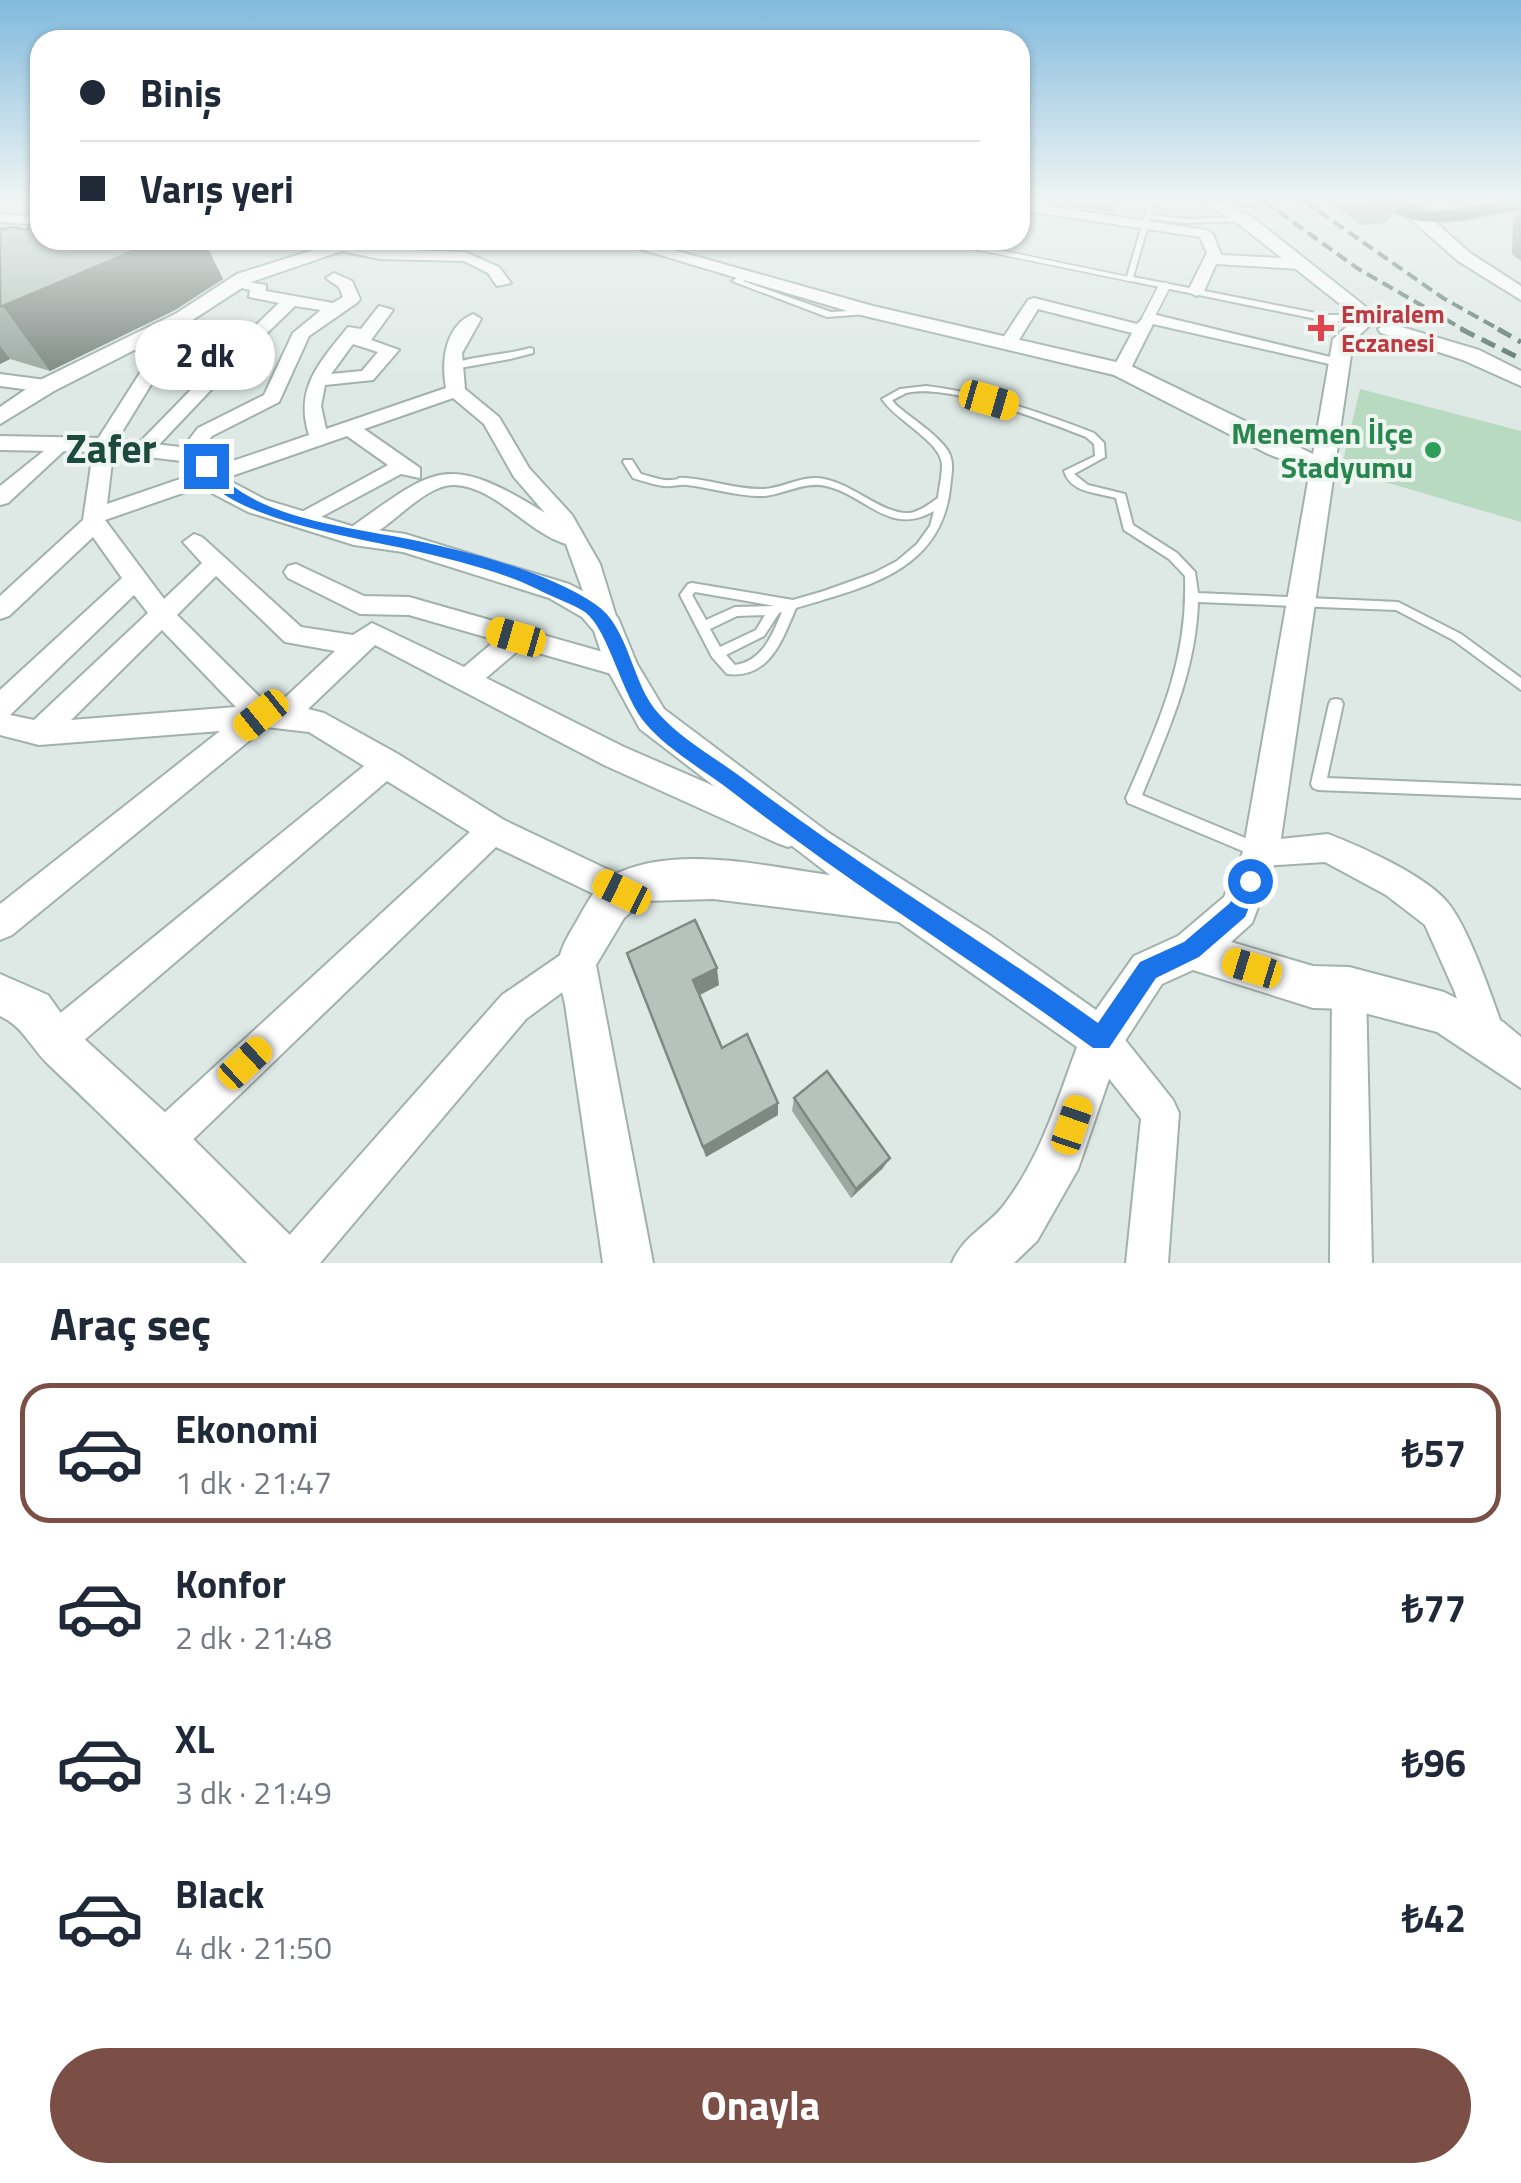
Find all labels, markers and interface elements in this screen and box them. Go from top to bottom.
text: Biniş [140,64,222,122]
text: Varış yeri [140,160,294,218]
place label: Emiralem Eczanesi [1341,295,1445,362]
marker: Emiralem Eczanesi [1310,317,1332,339]
callout: 2 dk [136,321,276,391]
text: 2 dk [175,331,235,379]
car [956,377,1022,423]
place label: Menemen İlçe Stadyumu [1231,410,1413,490]
district label: Zafer [65,418,157,479]
marker: Menemen İlçe Stadyumu [1422,439,1444,461]
route end [184,444,229,489]
car [483,614,549,660]
car [228,684,294,746]
route start [1228,859,1273,904]
car [588,865,656,919]
car [1219,945,1285,991]
car [213,1032,277,1094]
car [1048,1092,1096,1158]
text: Araç seç [50,1289,211,1357]
text: Ekonomi [175,1400,318,1458]
icon: car [55,1408,145,1498]
text: ₺57 [1402,1424,1466,1482]
text: 1 dk · 21:47 [175,1458,332,1506]
text: Konfor [175,1555,286,1613]
icon: car [55,1563,145,1653]
text: ₺77 [1402,1579,1466,1637]
text: 2 dk · 21:48 [175,1613,332,1661]
text: XL [175,1710,215,1768]
icon: car [55,1718,145,1808]
text: ₺96 [1402,1734,1466,1792]
text: 3 dk · 21:49 [175,1768,332,1816]
text: Black [175,1865,264,1923]
icon: car [55,1873,145,1963]
text: ₺42 [1402,1889,1466,1947]
text: 4 dk · 21:50 [175,1923,332,1971]
button: Onayla [50,2048,1471,2163]

